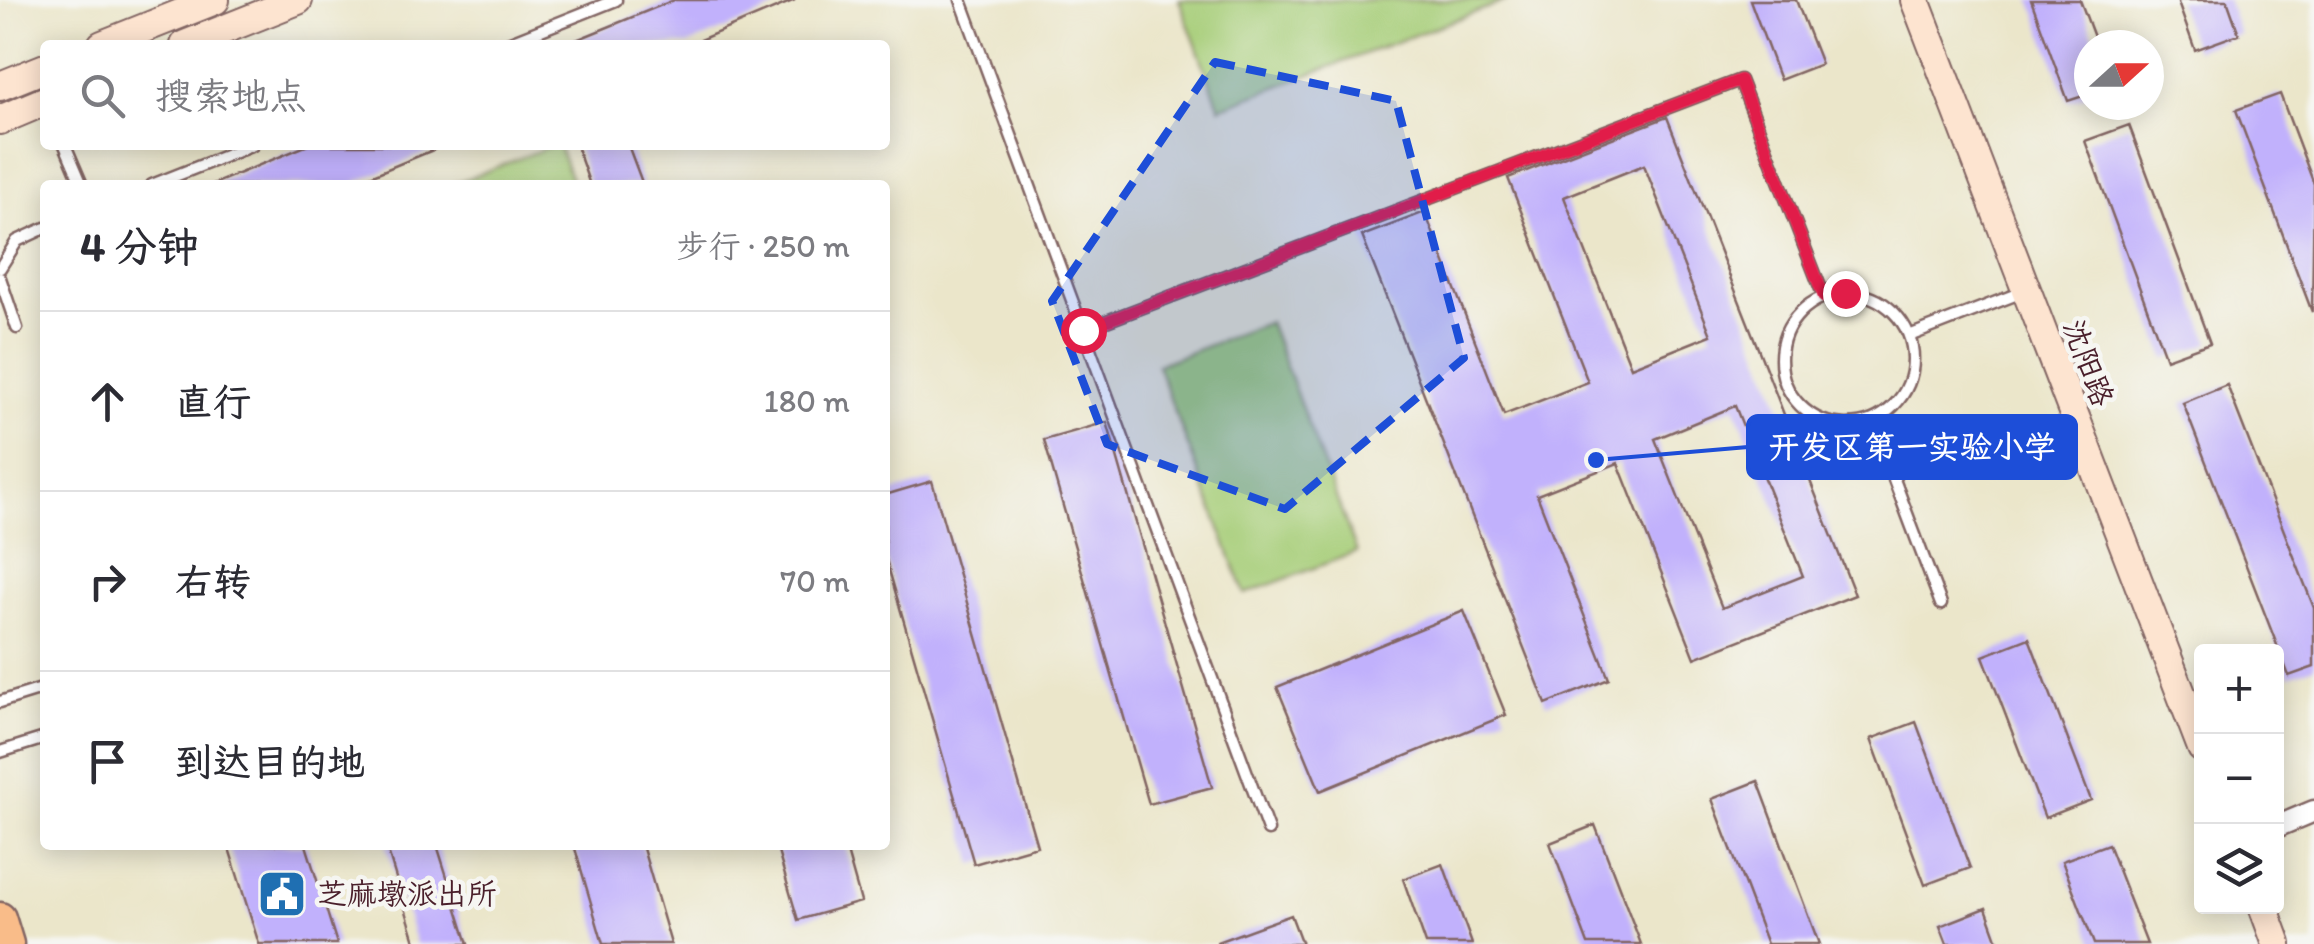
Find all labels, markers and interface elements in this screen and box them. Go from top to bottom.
north arrow [2074,30,2164,120]
search box [40,40,890,150]
icon: search [75,68,130,123]
text: 搜索地点 [155,73,307,119]
text: 4 分钟 [80,221,199,272]
text: 步行 · 250 m [676,227,850,265]
route end [1823,271,1869,317]
route start [1061,308,1107,354]
street label: 沈阳路 [2055,314,2122,411]
icon: ahead [80,374,135,429]
text: 直行 [175,379,251,425]
text: 180 m [764,382,850,420]
callout: 开发区第一实验小学 [1748,416,2076,478]
text: 开发区第一实验小学 [1768,428,2056,466]
icon: right [80,554,135,609]
text: 右转 [175,559,251,605]
text: 70 m [780,562,850,600]
map controls [2194,644,2284,914]
button: + [2194,644,2284,734]
icon: arrive [80,734,135,789]
button: − [2194,734,2284,824]
text: 到达目的地 [175,739,365,785]
button: layers [2194,824,2284,914]
public building icon: 芝麻墩派出所 [256,868,308,920]
place label: 芝麻墩派出所 [317,875,497,912]

